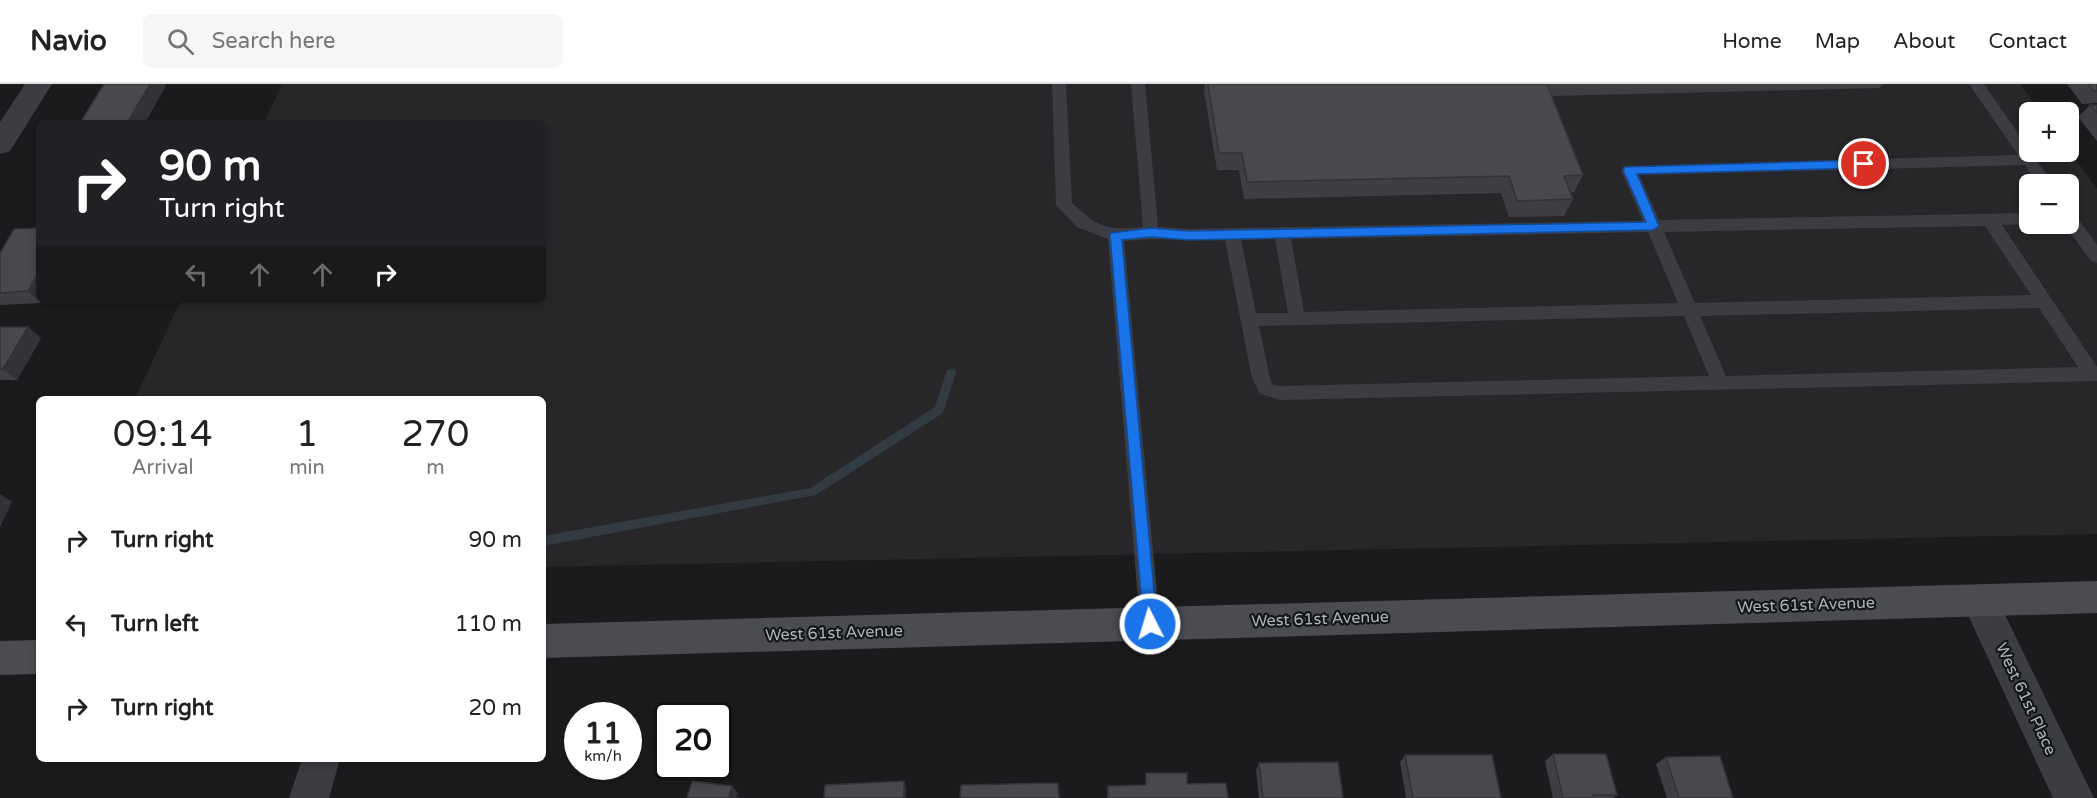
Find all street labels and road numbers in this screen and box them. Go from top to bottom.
street label: West 61st Avenue [1737,593,1875,617]
street label: West 61st Avenue [1251,607,1389,631]
street label: West 61st Avenue [765,621,903,645]
street label: West 61st Place [1991,640,2061,758]

